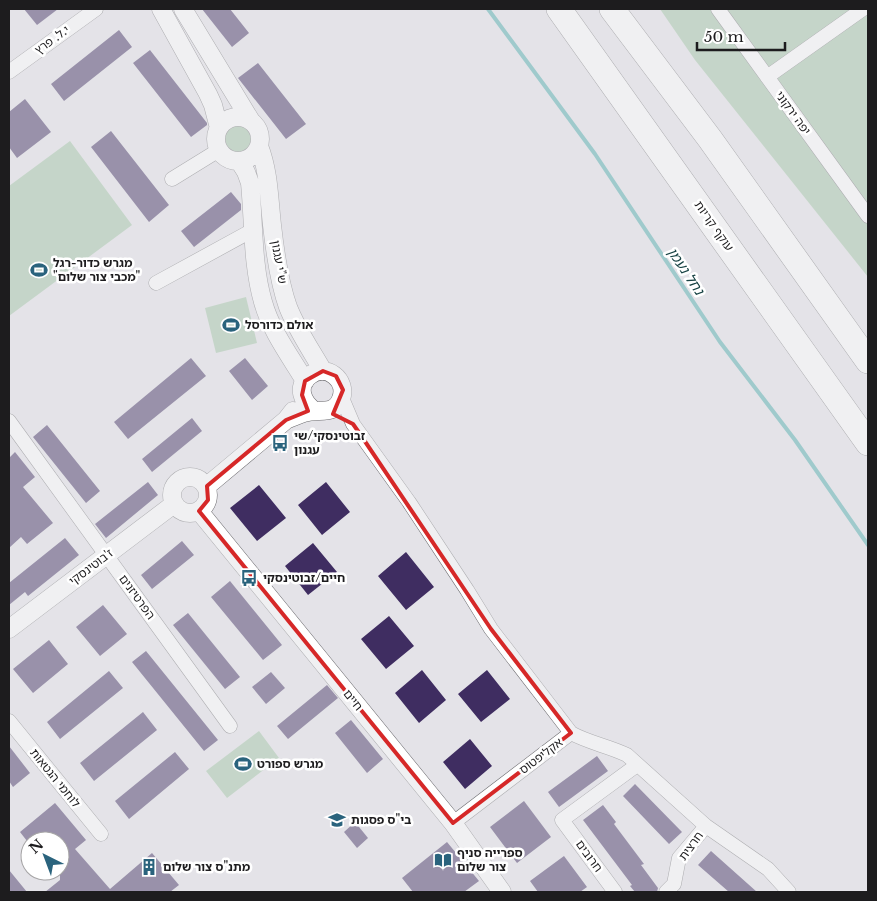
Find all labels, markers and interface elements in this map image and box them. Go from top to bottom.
scale bar [697,20,784,52]
street label: י.ל. פרץ [31,22,72,57]
text: 50 m [704,27,744,46]
street label: יפה ירקוני [773,88,814,137]
street label: עוקף קריות [692,198,737,254]
street label: ש"י עגנון [268,239,291,285]
water label: נחל נעמן [664,244,709,299]
place label: מגרש כדור-רגל "מכבי צור שלום" [53,255,141,284]
sports icon: מגרש כדור-רגל "מכבי צור שלום" [29,260,49,280]
sports icon: אולם כדורסל [221,315,241,335]
place label: אולם כדורסל [245,317,313,332]
place label: זבוטינסקי/שי עגנון [294,428,366,457]
bus stop icon: זבוטינסקי/שי עגנון [270,433,290,453]
street label: ז'בוטינסקי [66,545,116,588]
bus stop icon: חיים/זבוטינסקי [239,568,259,588]
place label: חיים/זבוטינסקי [263,570,345,585]
street label: הפרטיזנים [116,571,159,622]
street label: חיים [340,686,366,713]
street label: אקליפטוס [516,734,566,777]
street label: לוחמי הגטאות [27,745,84,810]
sports icon: מגרש ספורט [233,754,253,774]
place label: מגרש ספורט [257,756,324,771]
school or university icon: בי"ס פסגות [327,810,347,830]
place label: בי"ס פסגות [351,812,411,827]
street label: חרצית [675,828,706,863]
north arrow [20,831,70,881]
text: N [25,835,47,857]
street label: חרובים [573,837,606,875]
place label: ספרייה סניף צור שלום [457,845,523,874]
library icon: ספרייה סניף צור שלום [433,850,453,870]
building icon: מתנ"ס צור שלום [139,857,159,877]
place label: מתנ"ס צור שלום [163,859,251,874]

